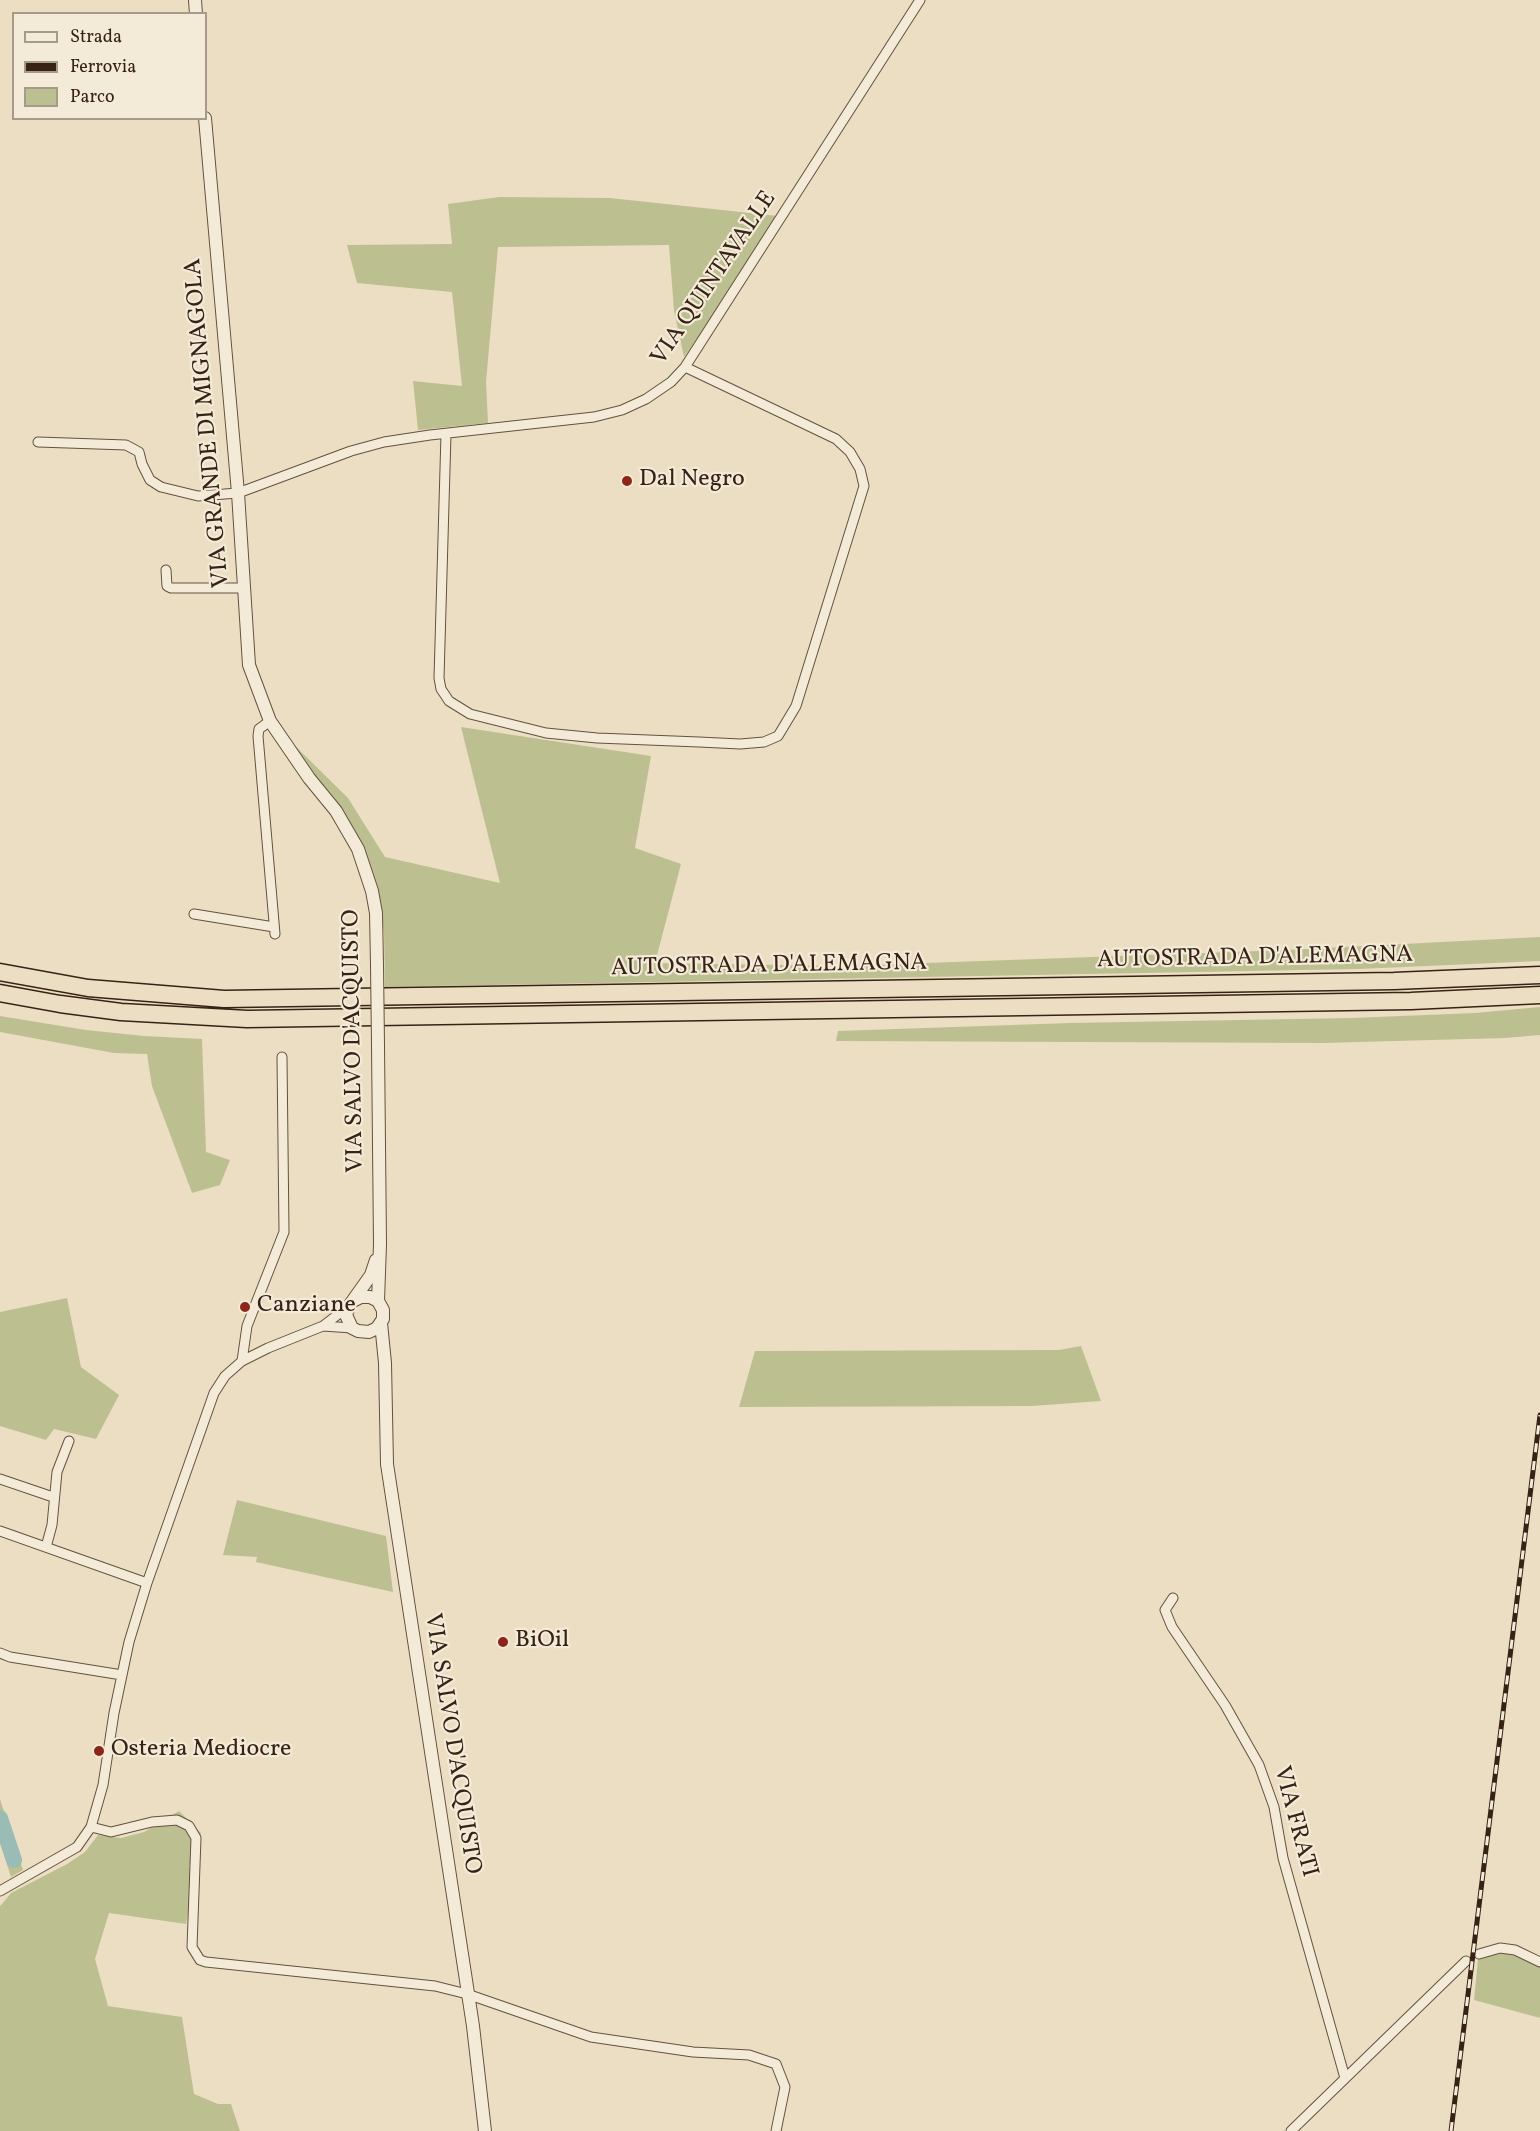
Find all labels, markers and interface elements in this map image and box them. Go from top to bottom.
legend [12,12,207,120]
text: Strada [70,25,122,50]
text: Ferrovia [70,55,136,80]
text: Parco [70,85,115,110]
street label: VIA QUINTAVALLE [646,186,784,372]
street label: VIA GRANDE DI MIGNAGOLA [180,257,238,589]
place label: Dal Negro [639,467,745,495]
marker: Dal Negro [620,474,634,488]
street label: VIA SALVO D'ACQUISTO [338,909,372,1173]
street label: AUTOSTRADA D'ALEMAGNA [1097,942,1413,976]
street label: AUTOSTRADA D'ALEMAGNA [611,950,927,984]
place label: Canziane [257,1293,356,1321]
marker: Canziane [238,1300,252,1314]
street label: VIA SALVO D'ACQUISTO [416,1612,486,1876]
place label: BiOil [515,1628,569,1656]
marker: BiOil [496,1635,510,1649]
place label: Osteria Mediocre [111,1737,291,1765]
marker: Osteria Mediocre [92,1744,106,1758]
street label: VIA FRATI [1265,1763,1323,1881]

